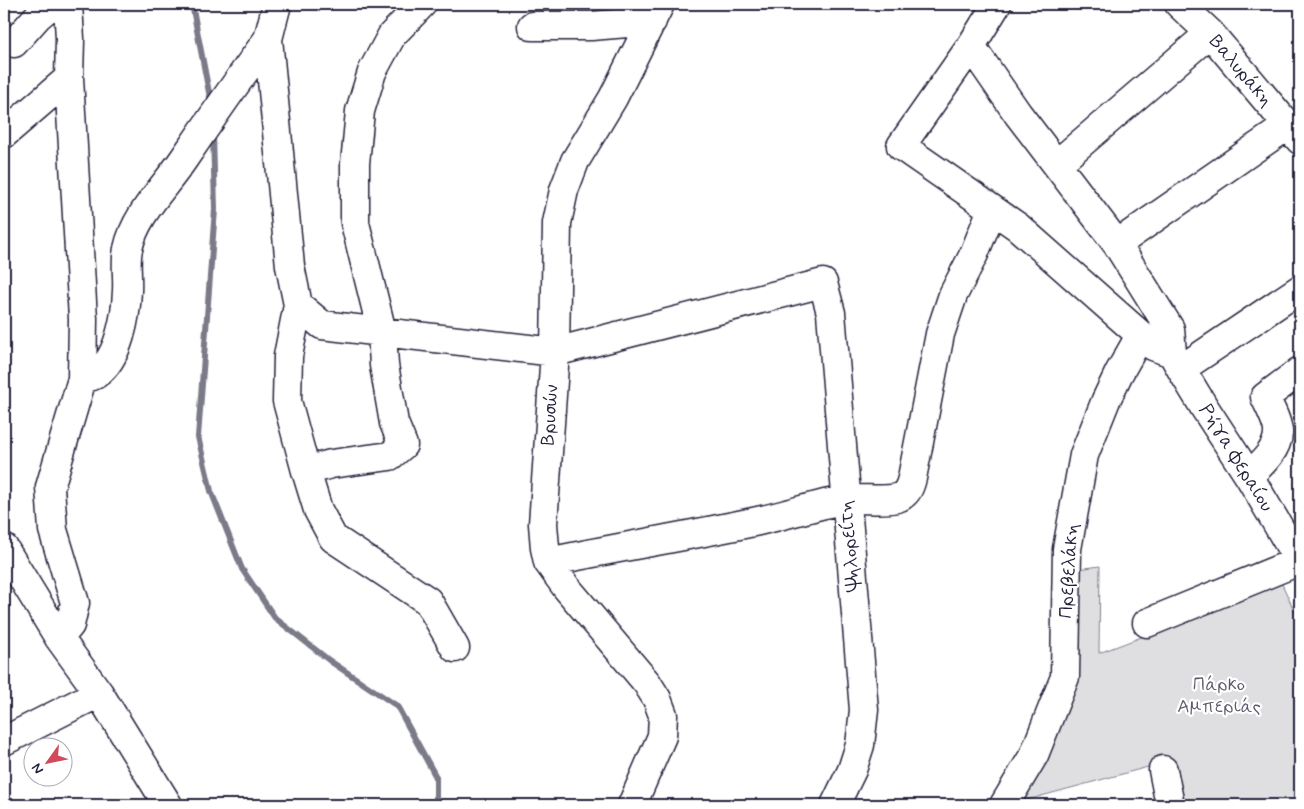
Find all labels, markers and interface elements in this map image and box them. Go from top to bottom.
street label: Βαλυράκη [1203,30,1279,112]
street label: Βρυσών [535,384,565,446]
street label: Ρήγα Φεραίου [1193,399,1279,517]
street label: Ψηλορείτη [834,499,867,594]
street label: Πρεβελάκη [1053,523,1085,619]
park label: Πάρκο Αμπεριάς [1177,672,1261,719]
north arrow [22,736,72,786]
text: N [28,760,48,777]

